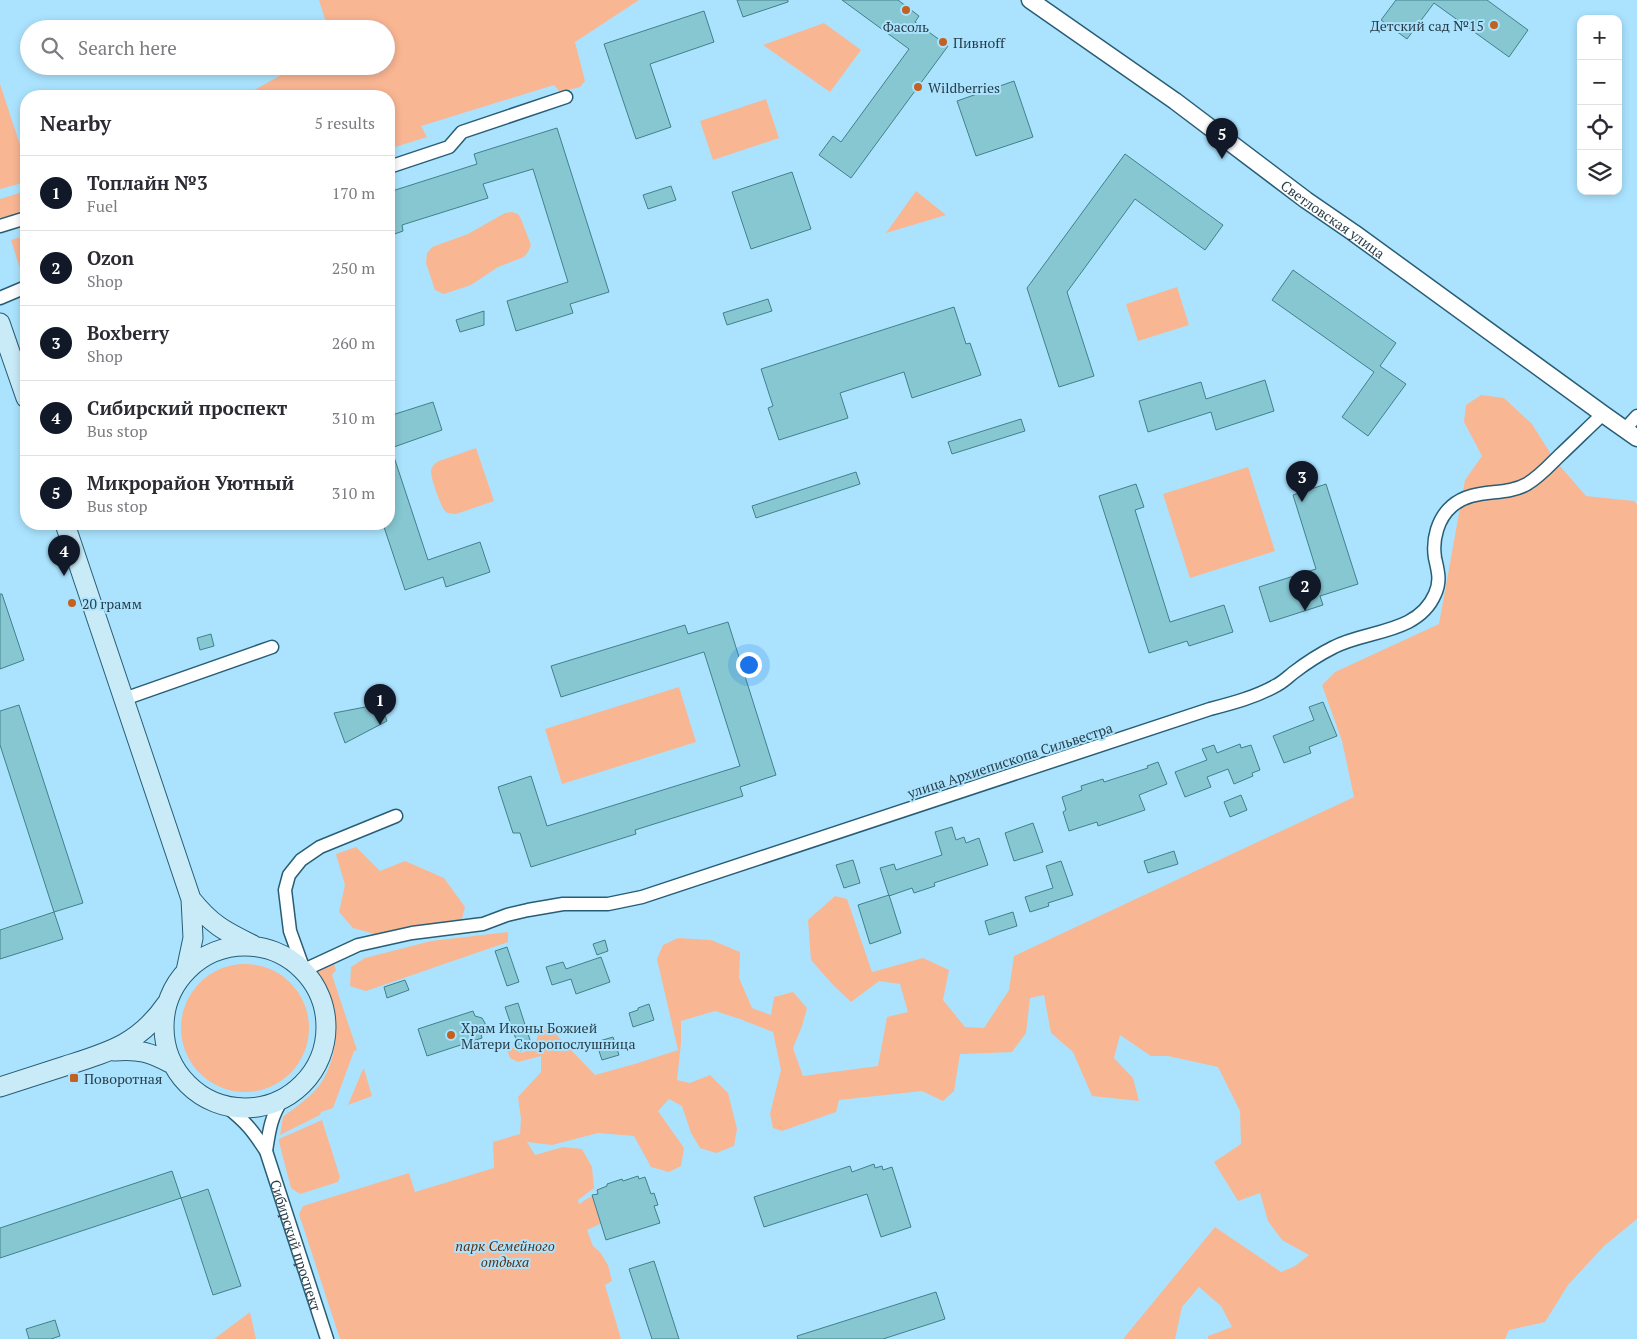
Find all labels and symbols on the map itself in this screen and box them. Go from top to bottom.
marker: Фасоль [900,4,912,16]
place label: Детский сад №15 [1370,16,1484,35]
place label: Фасоль [883,17,929,36]
marker: Детский сад №15 [1488,19,1500,31]
place label: Пивноff [953,33,1006,52]
marker: Пивноff [937,36,949,48]
place label: Wildberries [928,78,1000,97]
marker: Wildberries [912,81,924,93]
pin: 5 [1206,118,1238,159]
street label: Светловская улица [1277,175,1389,262]
pin: 3 [1286,461,1318,502]
pin: 4 [48,535,80,576]
pin: 2 [1289,570,1321,611]
place label: 20 грамм [82,594,142,613]
marker: 20 грамм [66,597,78,609]
your location [736,652,762,678]
pin: 1 [364,684,396,725]
street label: улица Архиепископа Сильвестра [904,718,1115,803]
place label: Храм Иконы Божией Матери Скоропослушница [461,1018,636,1053]
marker: Храм Иконы Божией Матери Скоропослушница [445,1029,457,1041]
place label: Поворотная [84,1069,162,1088]
marker: Поворотная [68,1072,80,1084]
street label: Сибирский проспект [266,1177,327,1313]
park label: парк Семейного отдыха [455,1236,555,1271]

